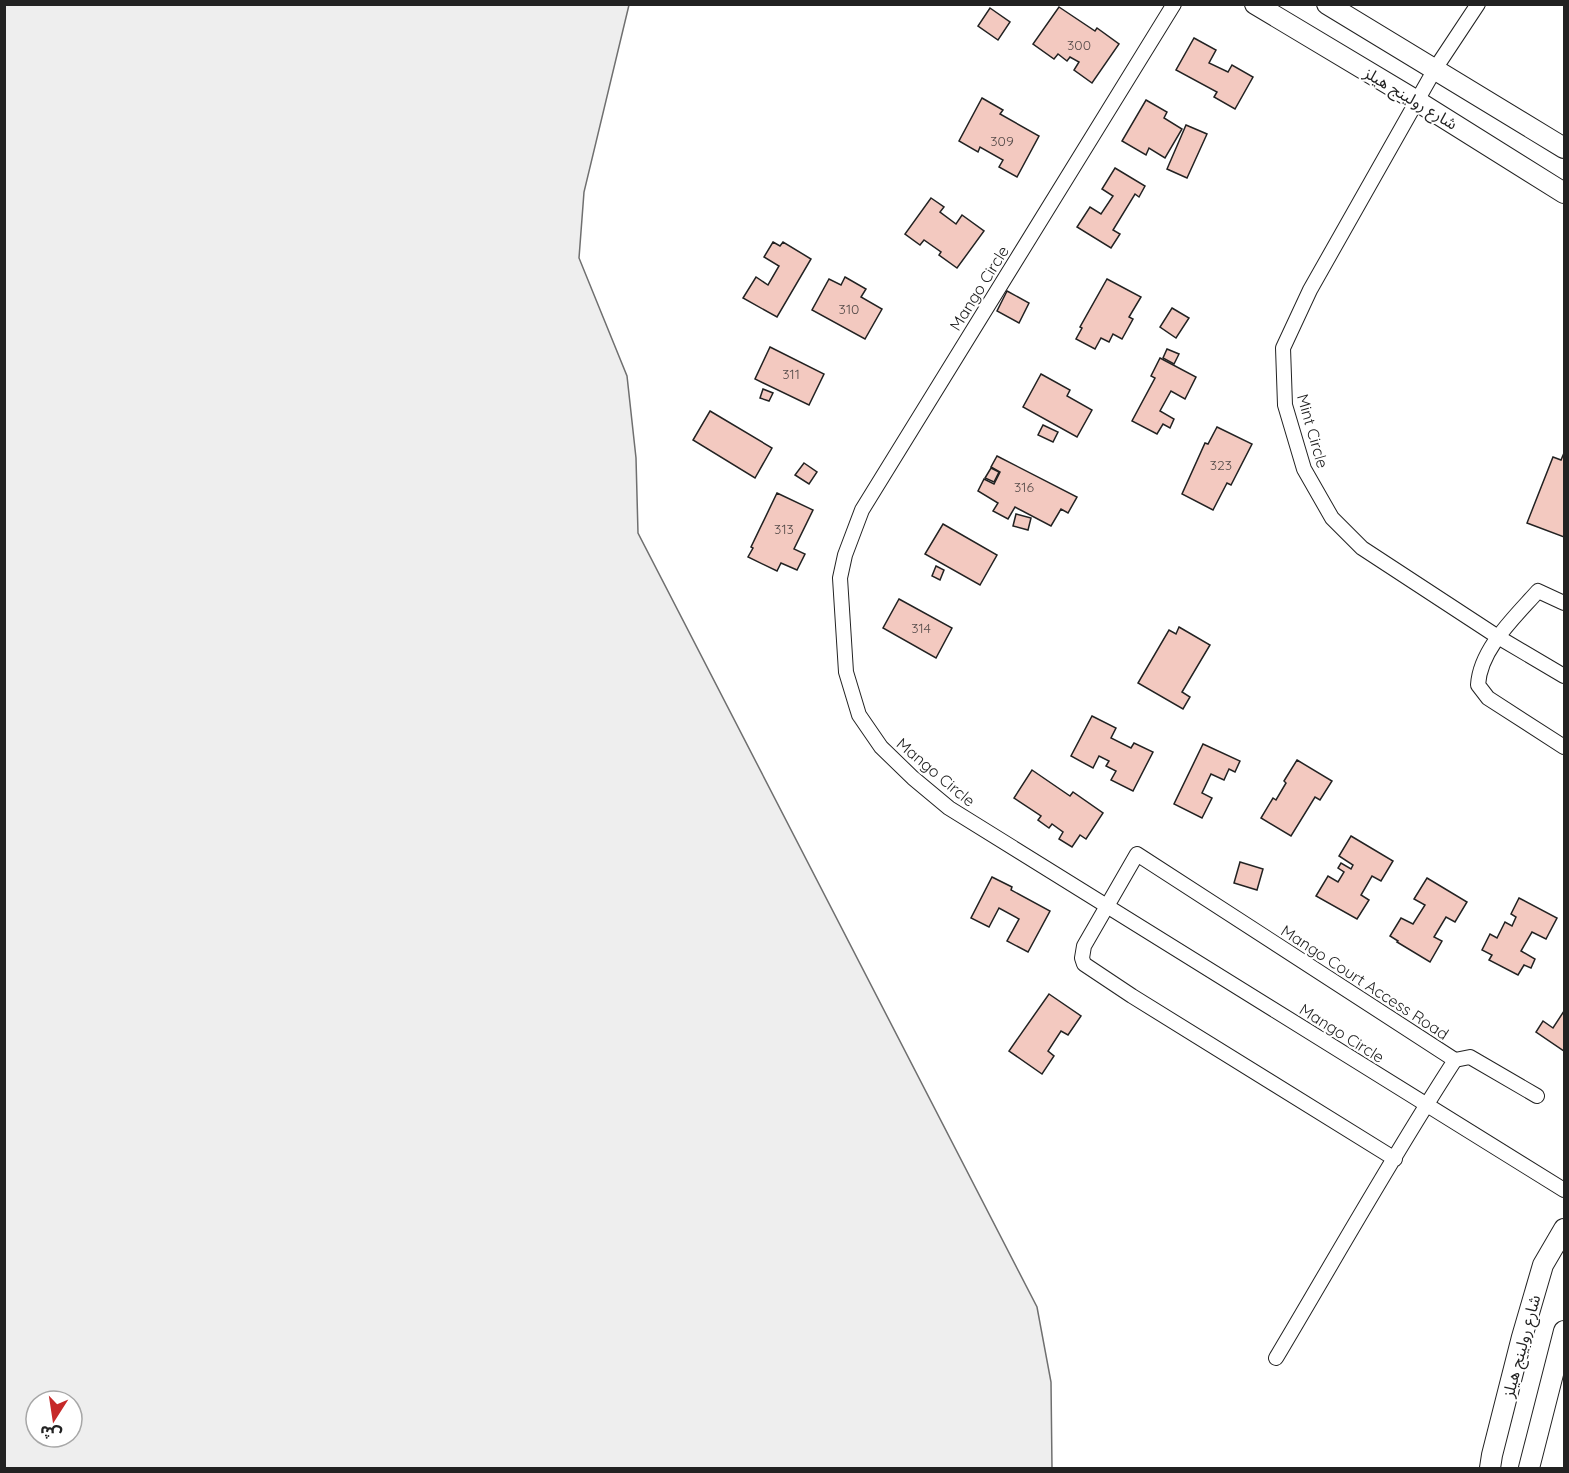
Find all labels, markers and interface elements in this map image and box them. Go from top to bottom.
house number: 300 [1067,36,1091,54]
street label: شارع رولينج هيلز [1358,62,1461,136]
house number: 309 [990,132,1014,150]
street label: Mango Circle [945,242,1013,334]
house number: 310 [839,300,859,318]
house number: 311 [782,365,800,383]
street label: Mint Circle [1293,392,1333,470]
house number: 323 [1210,456,1232,474]
house number: 316 [1014,478,1034,496]
house number: 313 [774,520,794,538]
house number: 314 [911,619,931,637]
street label: Mango Circle [893,733,979,811]
street label: Mango Court Access Road [1277,920,1453,1044]
street label: Mango Circle [1296,999,1388,1067]
street label: شارع رولينج هيلز [1497,1293,1547,1401]
north arrow [24,1389,84,1449]
text: ش [38,1422,64,1446]

